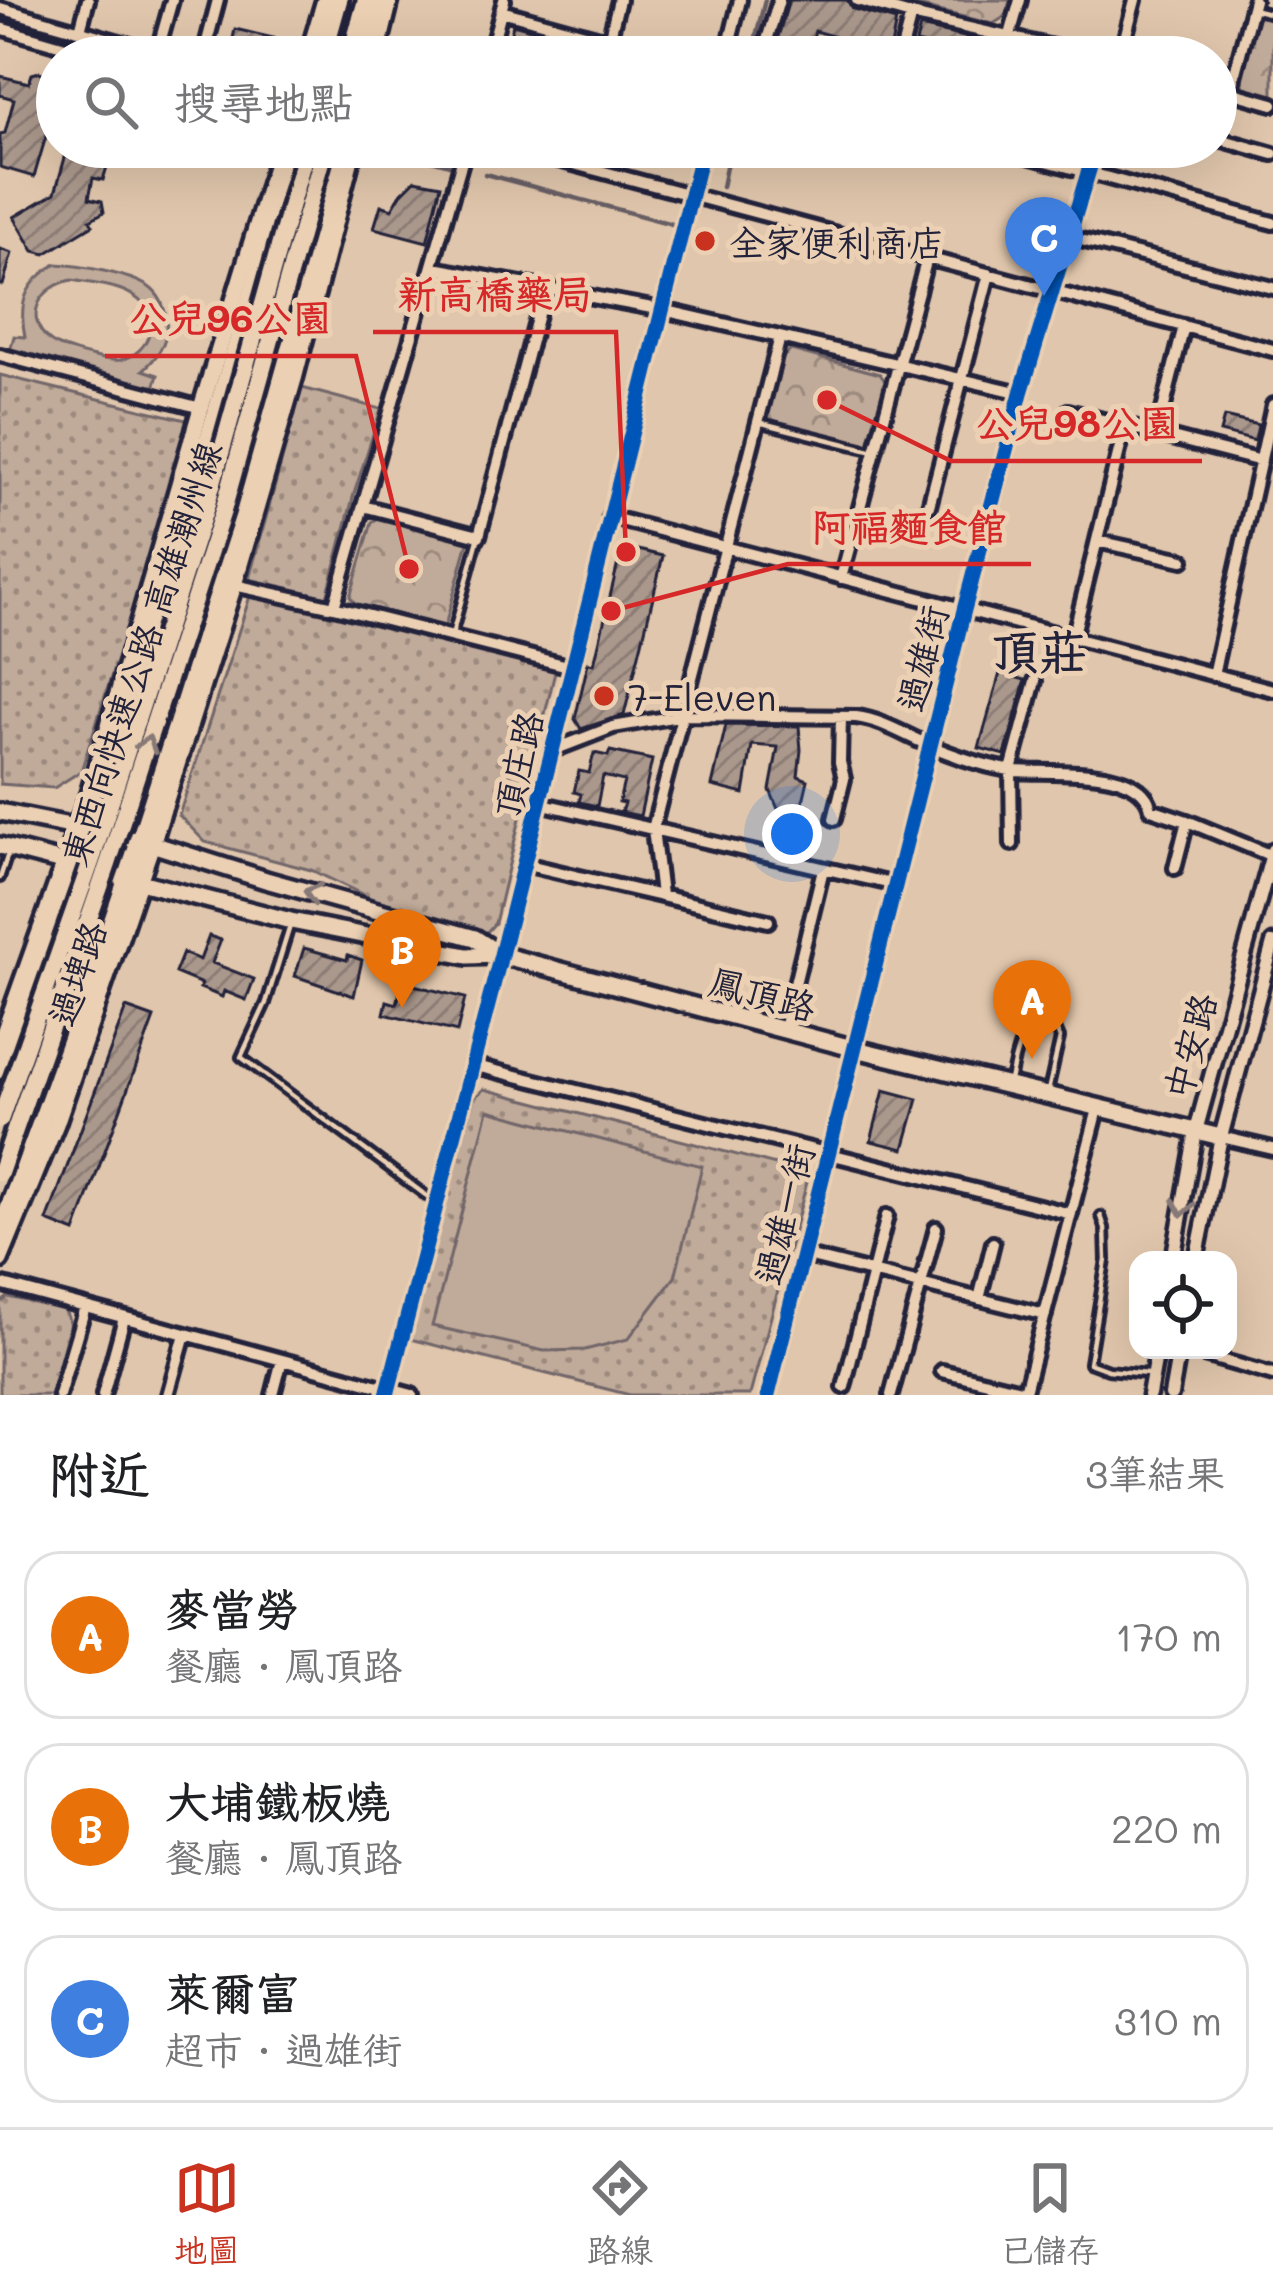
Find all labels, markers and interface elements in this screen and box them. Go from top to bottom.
search box [36,36,1237,168]
icon: search [78,69,144,135]
text: 搜尋地點 [174,72,354,130]
pin: C [1005,197,1083,296]
place label: 全家便利商店 [729,218,945,265]
marker: 全家便利商店 [692,228,718,254]
callout: 新高橋藥局 [373,257,616,332]
text: 新高橋藥局 [397,267,593,318]
callout: 公兒96公園 [105,281,356,356]
text: 公兒96公園 [128,291,332,342]
callout: 公兒98公園 [951,386,1202,461]
text: 公兒98公園 [975,396,1179,447]
street label: 東西向快速公路 高雄潮州線 [49,435,231,871]
callout: 阿福麵食館 [788,489,1031,564]
text: 阿福麵食館 [811,500,1007,551]
street label: 過雄街 [885,600,957,716]
district label: 頂莊 [991,619,1087,681]
place label: 7-Eleven [628,673,776,720]
marker: 7-Eleven [591,683,617,709]
street label: 頂庄路 [482,706,552,822]
one-way arrow [133,734,158,755]
your location [762,804,822,864]
one-way arrow [302,882,323,907]
pin: B [363,909,441,1008]
street label: 過埤路 [36,914,116,1032]
street label: 鳳頂路 [705,956,821,1030]
pin: A [993,960,1071,1059]
street label: 中安路 [1152,988,1226,1104]
street label: 過雄一街 [743,1138,823,1290]
one-way arrow [1171,1197,1196,1217]
map controls [1129,1251,1237,1359]
button: locate [1129,1251,1237,1359]
text: 附近 [48,1439,150,1506]
text: 3筆結果 [1085,1447,1225,1498]
text: 麥當勞 [165,1579,300,1637]
text: A [76,1610,104,1661]
text: 170 m [1115,1610,1222,1661]
text: 餐廳 · 鳳頂路 [165,1639,402,1690]
text: 大埔鐵板燒 [165,1771,390,1829]
text: B [77,1802,103,1853]
text: 220 m [1111,1802,1222,1853]
text: 餐廳 · 鳳頂路 [165,1831,402,1882]
text: 萊爾富 [165,1963,300,2021]
text: C [76,1994,104,2045]
text: 310 m [1114,1994,1222,2045]
text: 超市 · 過雄街 [165,2023,402,2074]
tab: 地圖 [174,2155,240,2271]
tab: 路線 [587,2155,653,2271]
tab: 已儲存 [1000,2155,1099,2271]

